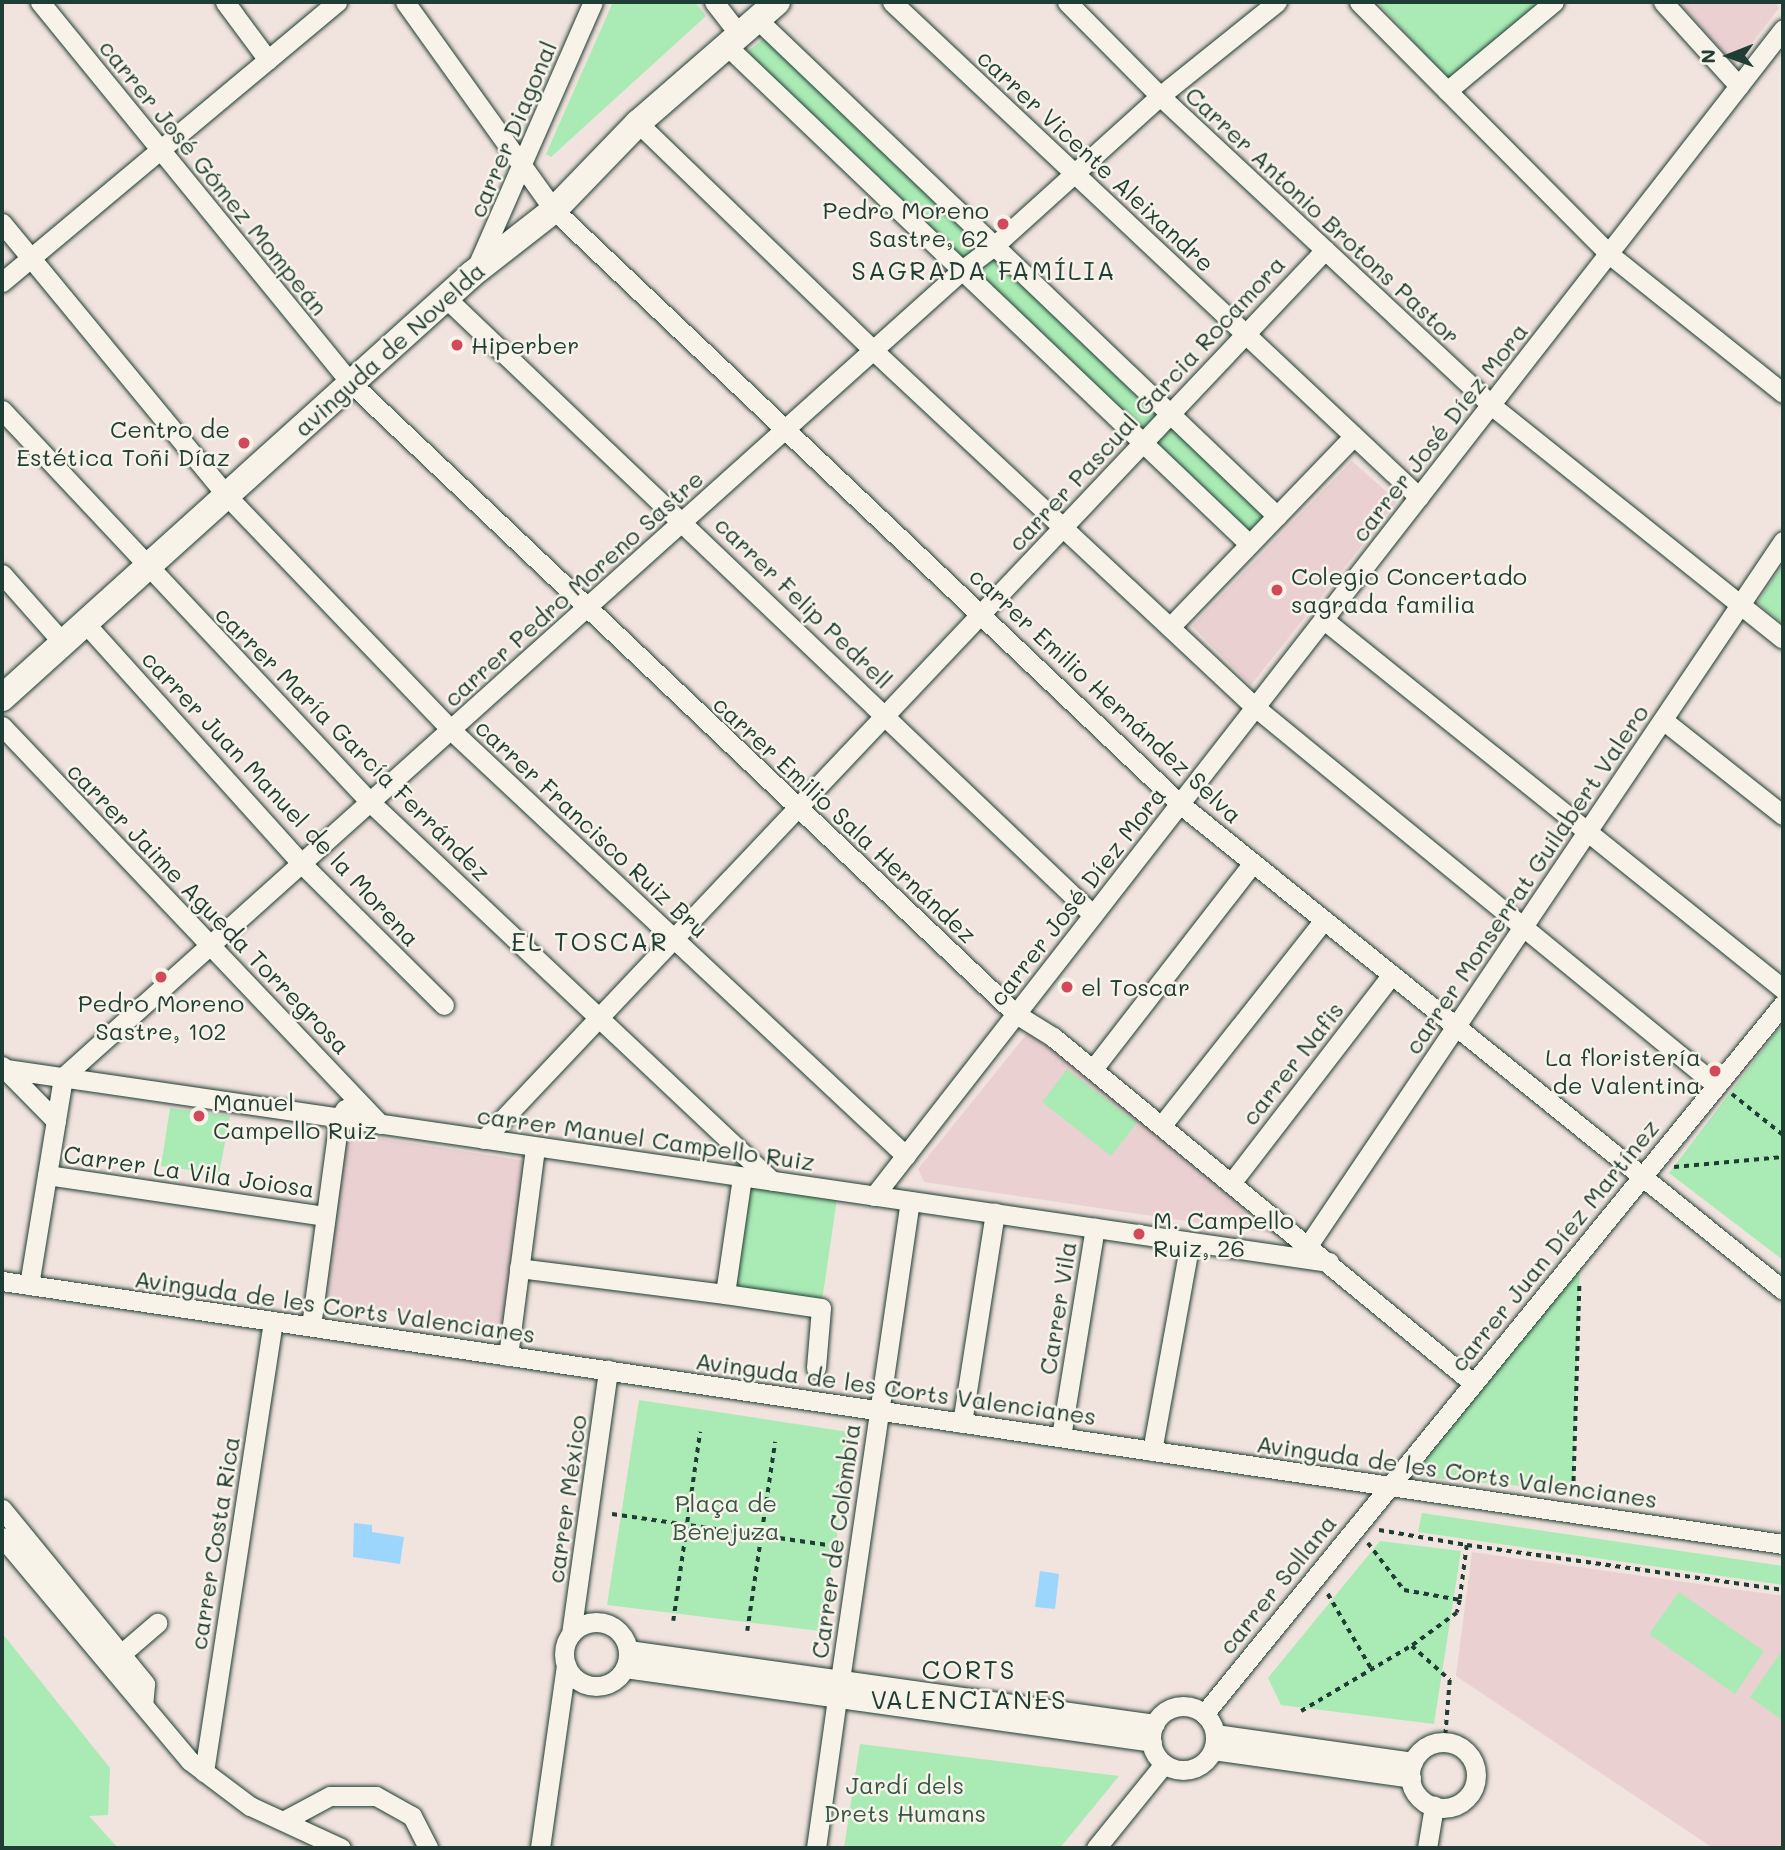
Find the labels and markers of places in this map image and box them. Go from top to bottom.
place label: Pedro Moreno Sastre, 62 [823,196,989,252]
marker: Pedro Moreno Sastre, 62 [995,216,1011,232]
place label: Hiperber [471,331,579,359]
marker: Hiperber [449,337,465,353]
place label: Centro de Estética Toñi Díaz [16,415,230,471]
marker: Centro de Estética Toñi Díaz [236,435,252,451]
place label: Colegio Concertado sagrada familia [1291,562,1527,618]
marker: Colegio Concertado sagrada familia [1269,582,1285,598]
marker: Pedro Moreno Sastre, 102 [153,969,169,985]
place label: el Toscar [1081,973,1190,1001]
marker: el Toscar [1059,979,1075,995]
place label: Pedro Moreno Sastre, 102 [78,989,244,1045]
place label: La floristería de Valentina [1545,1043,1701,1099]
marker: La floristería de Valentina [1707,1063,1723,1079]
place label: Manuel Campello Ruiz [213,1088,377,1144]
marker: Manuel Campello Ruiz [191,1108,207,1124]
place label: M. Campello Ruiz, 26 [1153,1206,1294,1262]
marker: M. Campello Ruiz, 26 [1131,1226,1147,1242]

